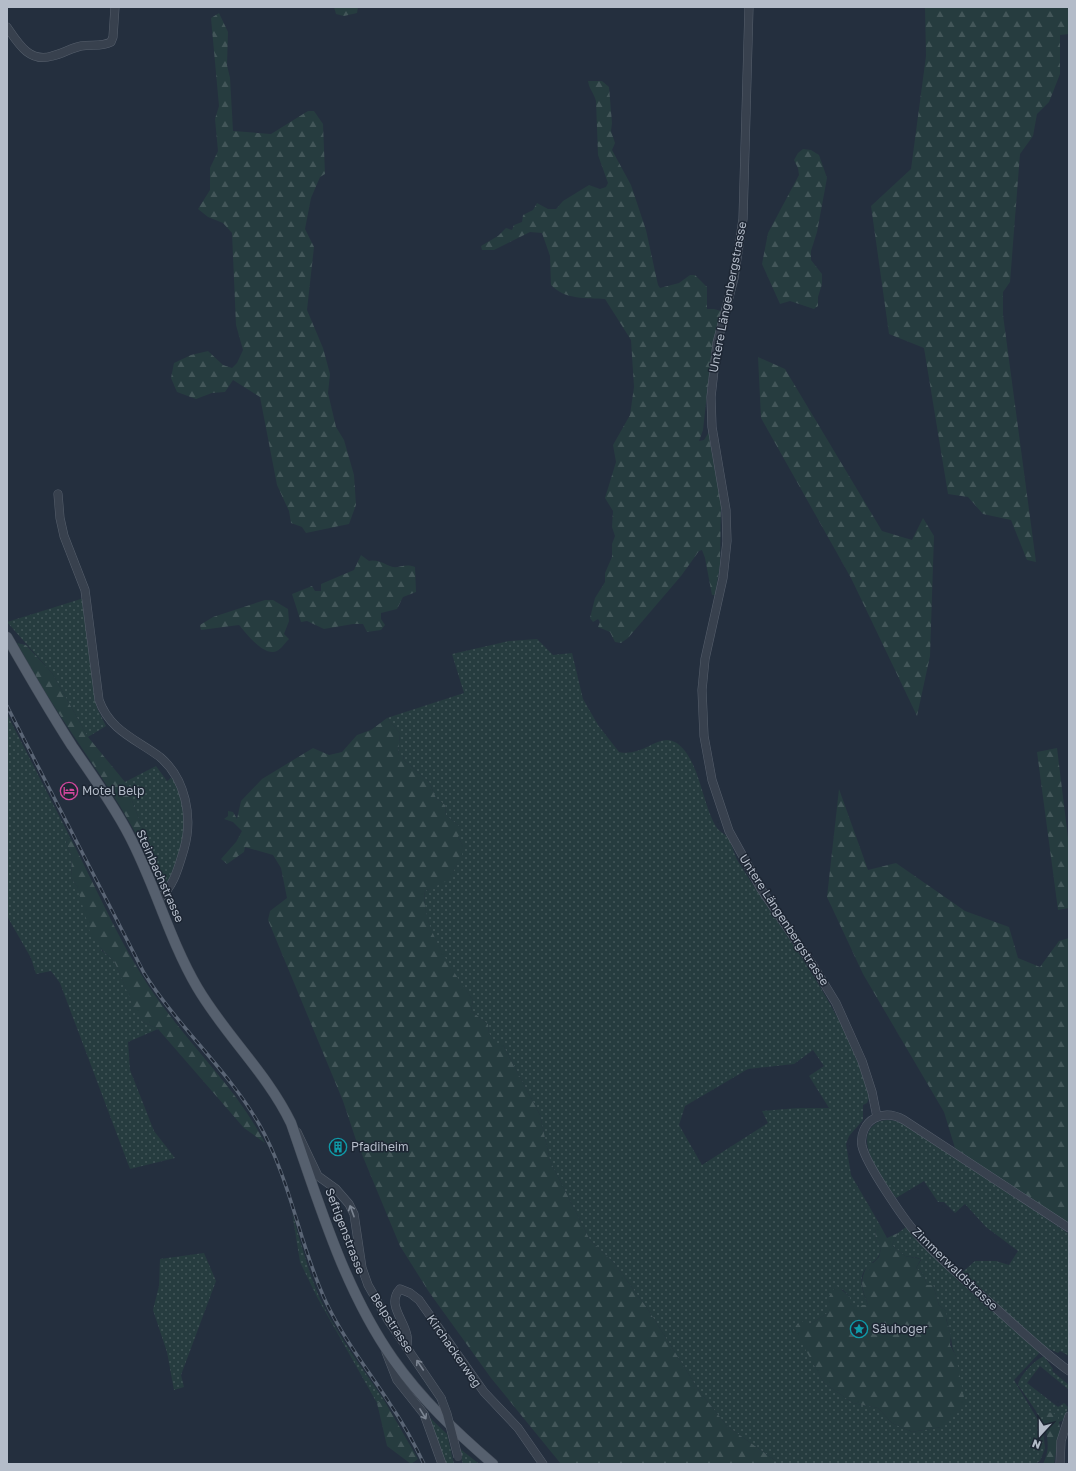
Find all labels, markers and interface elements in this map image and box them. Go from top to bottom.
street label: Untere Längenbergstrasse [705,220,750,374]
hotel icon: Motel Belp [59,781,79,801]
place label: Motel Belp [82,783,144,798]
street label: Steinbachstrasse [133,827,188,925]
street label: Untere Längenbergstrasse [736,851,833,988]
building icon: Pfadiheim [328,1137,348,1157]
place label: Pfadiheim [351,1139,409,1154]
street label: Seftigenstrasse [322,1186,369,1276]
one-way arrow [347,1205,355,1217]
street label: Zimmerwaldstrasse [909,1224,1001,1313]
street label: Belpstrasse [368,1290,417,1356]
street label: Kirchackerweg [424,1311,485,1390]
place icon: Säuhoger [849,1319,869,1339]
place label: Säuhoger [872,1321,928,1336]
one-way arrow [416,1360,424,1371]
one-way arrow [419,1408,427,1420]
north arrow [1020,1415,1060,1455]
text: N [1030,1437,1042,1452]

